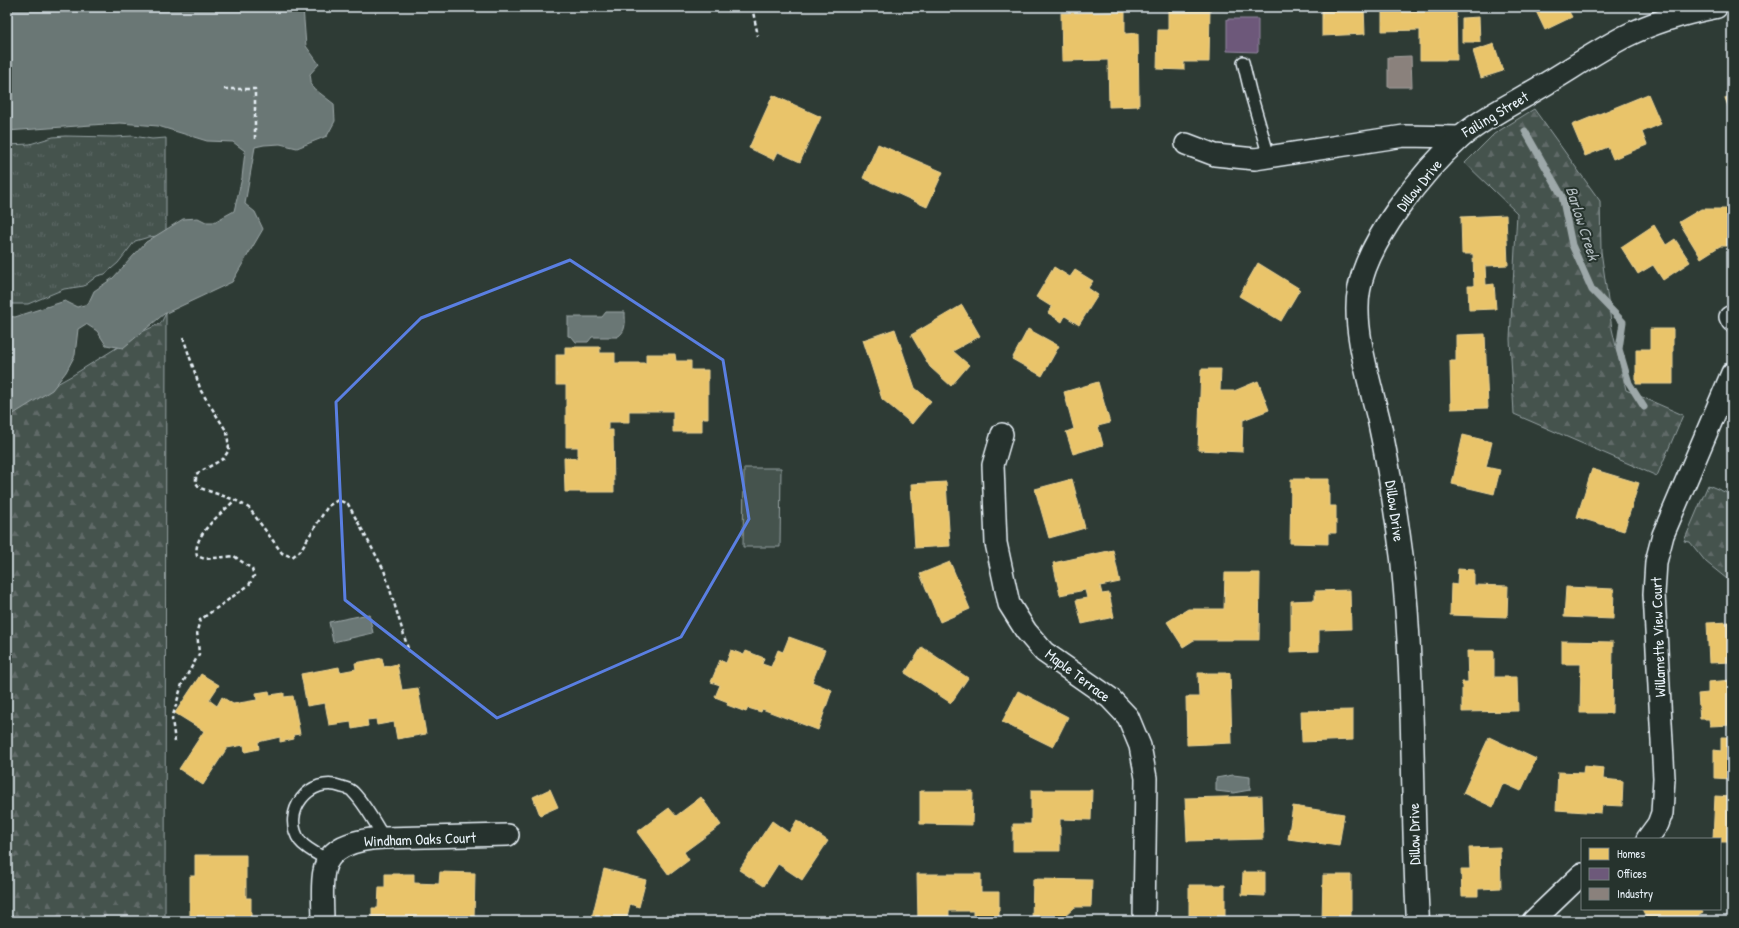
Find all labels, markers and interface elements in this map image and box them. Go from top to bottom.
street label: Failing Street [1457,86,1533,143]
street label: Dillow Drive [1391,154,1447,216]
water label: Barlow Creek [1561,183,1606,264]
street label: Dillow Drive [1380,479,1410,543]
street label: Willamette View Court [1645,576,1671,697]
street label: Maple Terrace [1041,643,1115,707]
street label: Dillow Drive [1403,803,1425,865]
street label: Windham Oaks Court [364,827,477,851]
legend [1581,838,1721,910]
text: Homes [1617,845,1645,862]
text: Offices [1617,865,1647,882]
text: Industry [1617,885,1653,902]

